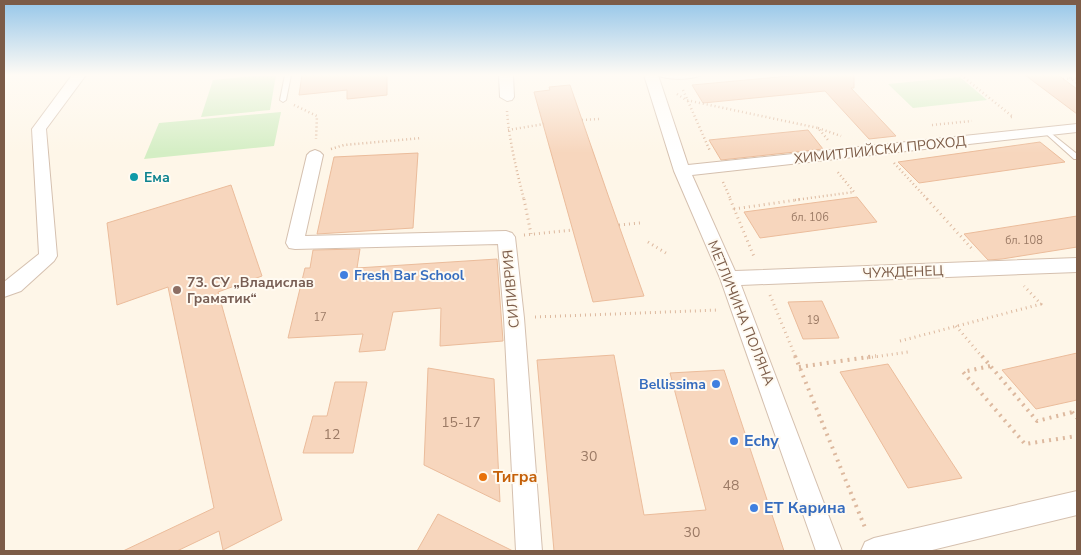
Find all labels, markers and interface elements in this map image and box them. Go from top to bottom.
street label: ХИМИТЛИЙСКИ ПРОХОД [793,131,967,168]
place label: Ема [144,168,170,187]
marker: Ема [128,171,140,183]
house number: бл. 106 [791,210,829,225]
house number: бл. 108 [1005,233,1043,248]
street label: МЕТЛИЧИНА ПОЛЯНА [703,238,779,388]
street label: СИЛИВРИЯ [498,249,524,329]
street label: ЧУЖДЕНЕЦ [862,261,944,283]
place label: Fresh Bar School [354,266,465,285]
marker: Fresh Bar School [338,269,350,281]
place label: 73. СУ „Владислав Граматик“ [187,273,314,308]
marker: 73. СУ „Владислав Граматик“ [171,284,183,296]
house number: 17 [313,310,327,325]
house number: 19 [806,313,820,328]
place label: Bellissima [639,375,706,394]
marker: Bellissima [710,378,722,390]
house number: 15-17 [441,413,481,432]
house number: 12 [324,425,340,444]
place label: Echy [744,430,779,452]
marker: Echy [728,435,740,447]
house number: 30 [581,447,597,466]
place label: Тигра [493,466,537,488]
marker: Тигра [477,471,489,483]
house number: 48 [723,476,739,495]
place label: ЕТ Карина [764,497,846,519]
marker: ЕТ Карина [748,502,760,514]
house number: 30 [684,523,700,542]

